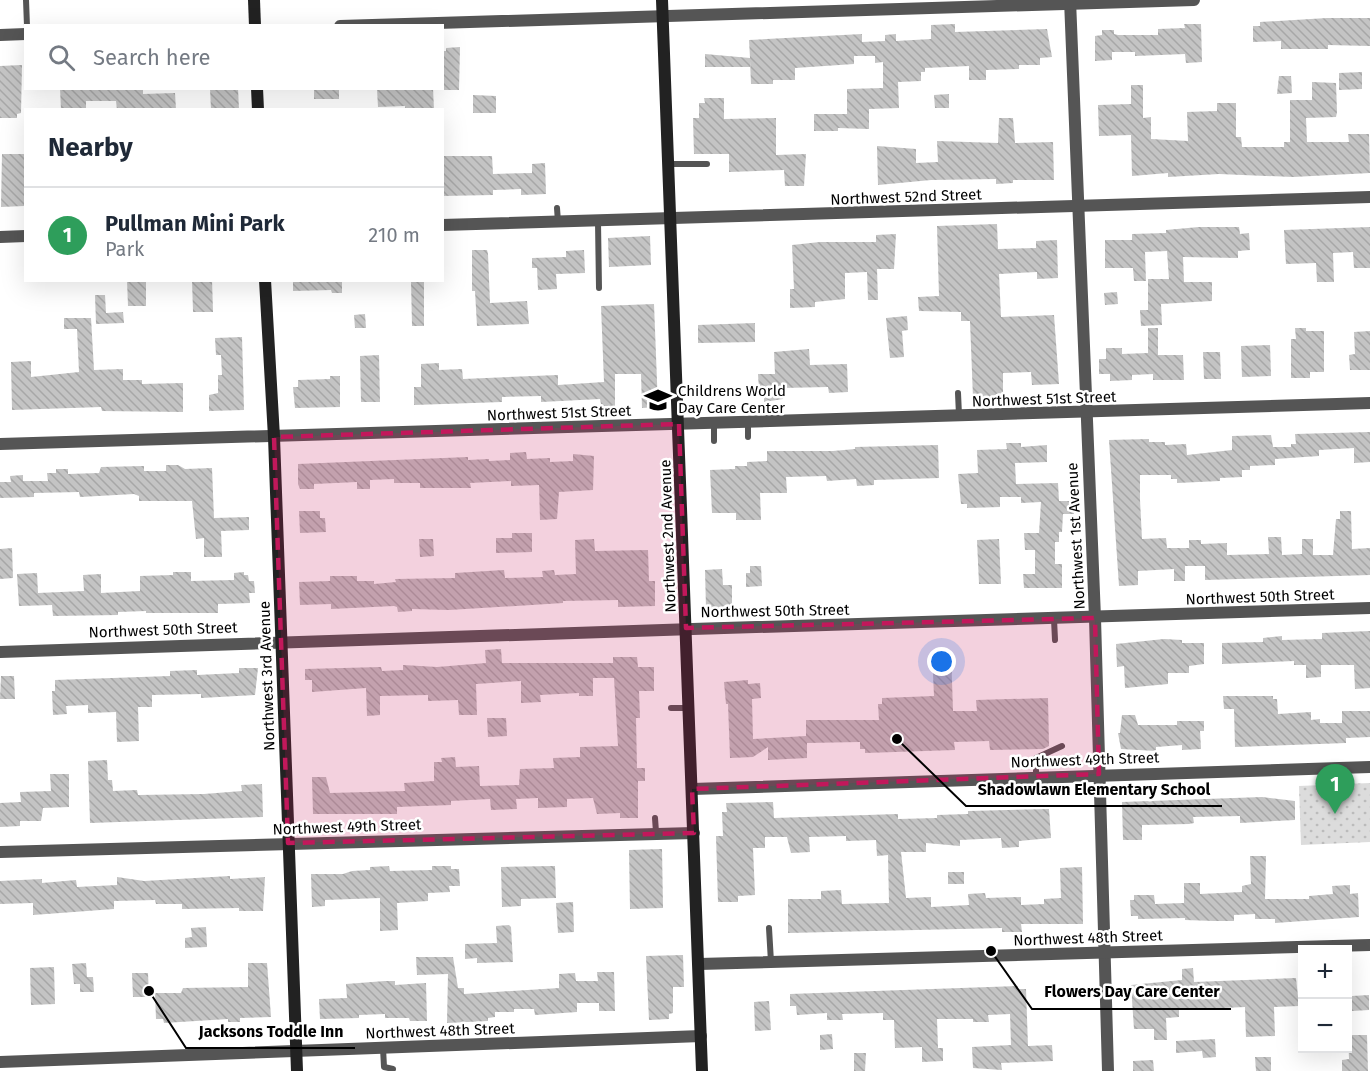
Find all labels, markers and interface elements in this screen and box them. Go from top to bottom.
search box [24,24,444,90]
icon: search [45,41,78,74]
text: Search here [93,44,211,71]
text: Nearby [48,132,133,163]
street label: Northwest 52nd Street [830,185,983,209]
text: Pullman Mini Park [105,210,285,237]
text: 1 [63,223,72,247]
text: 210 m [368,223,420,247]
text: Park [105,237,144,261]
place label: Childrens World Day Care Center [678,382,786,417]
school or university icon: Childrens World Day Care Center [643,385,673,415]
street label: Northwest 51st Street [971,387,1117,411]
street label: Northwest 51st Street [486,401,632,425]
street label: Northwest 2nd Avenue [656,459,680,613]
street label: Northwest 1st Avenue [1063,462,1089,610]
street label: Northwest 50th Street [1185,585,1335,609]
street label: Northwest 3rd Avenue [255,601,279,751]
street label: Northwest 50th Street [700,601,850,621]
street label: Northwest 50th Street [88,618,238,642]
your location [927,647,956,676]
street label: Northwest 49th Street [1010,748,1160,772]
pin: 1 [1316,764,1354,814]
callout: Shadowlawn Elementary School [966,772,1222,806]
text: Shadowlawn Elementary School [978,780,1211,799]
street label: Northwest 49th Street [272,815,422,839]
street label: Northwest 48th Street [1013,926,1164,950]
map controls [1298,945,1352,1053]
button: + [1298,945,1352,999]
callout: Flowers Day Care Center [1032,975,1231,1009]
text: Flowers Day Care Center [1044,982,1220,1001]
button: − [1298,999,1352,1053]
callout: Jacksons Toddle Inn [186,1014,355,1048]
street label: Northwest 48th Street [365,1019,516,1043]
text: Jacksons Toddle Inn [198,1022,343,1041]

